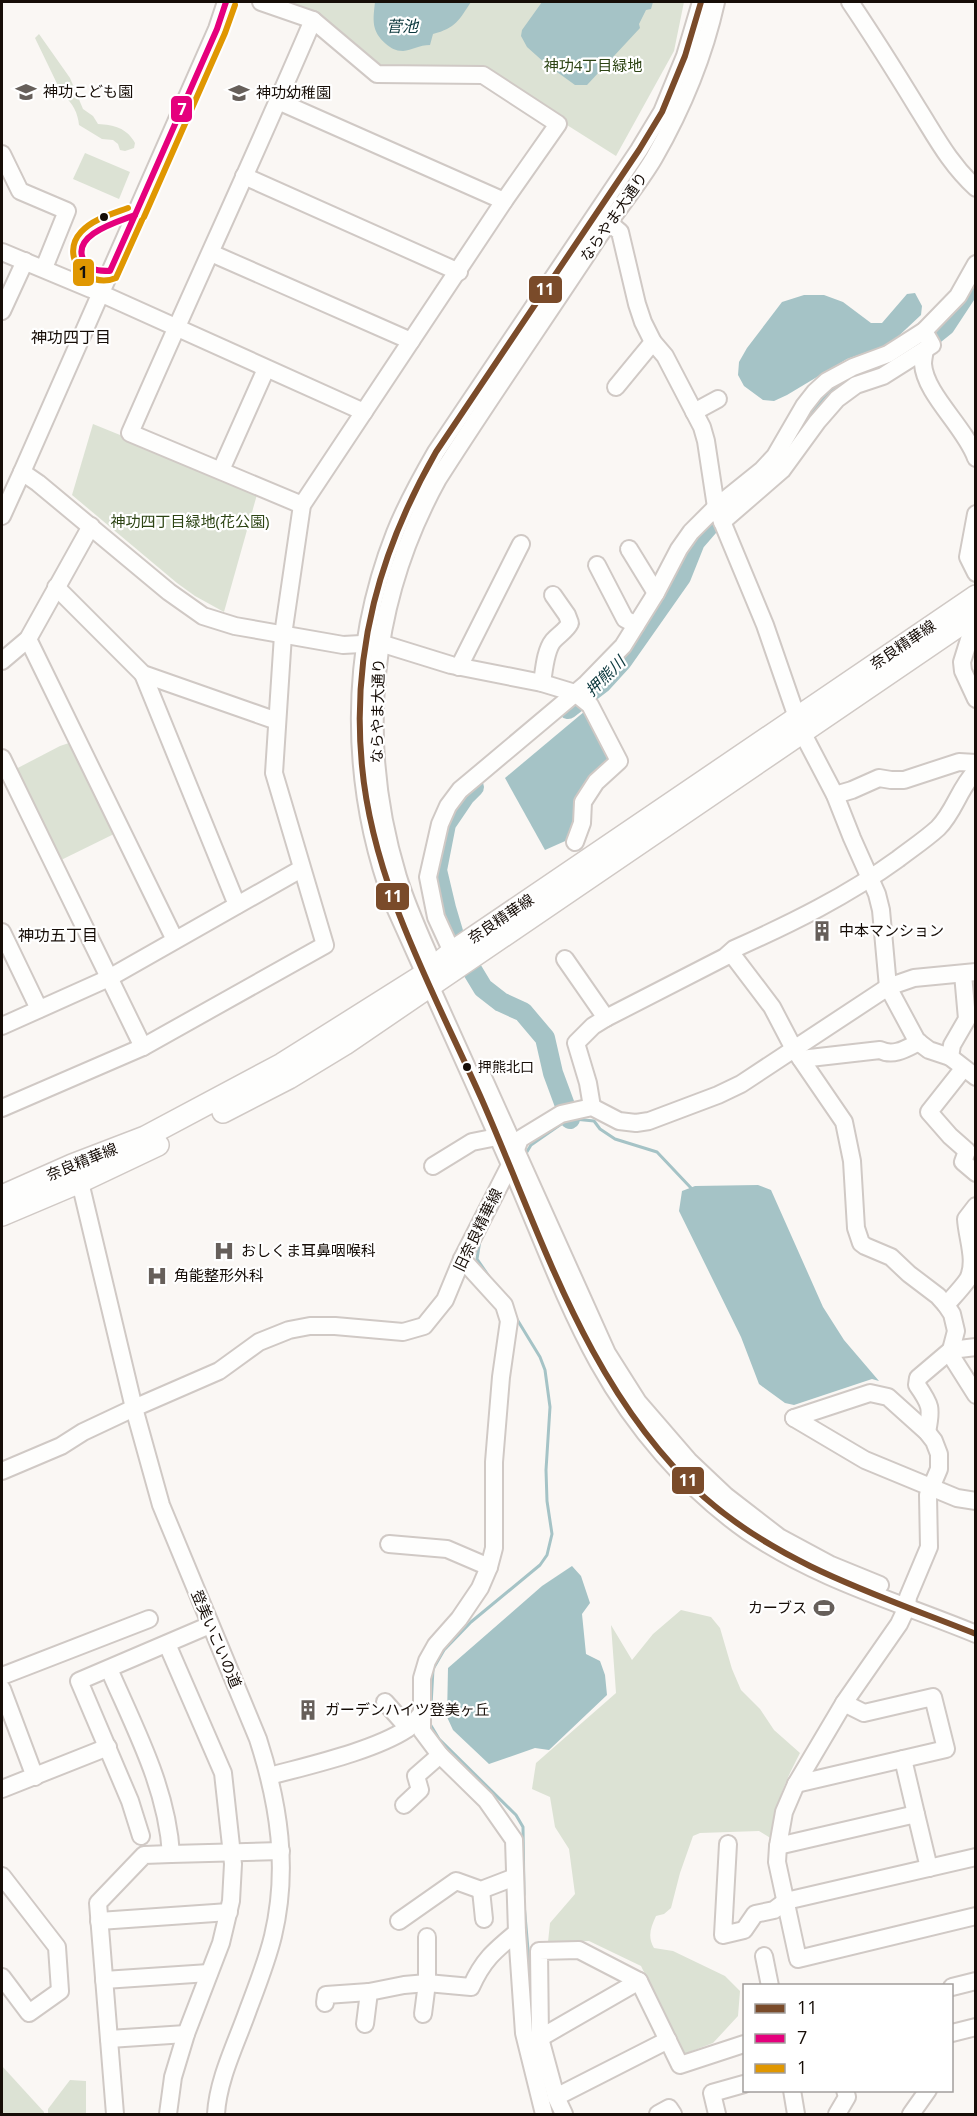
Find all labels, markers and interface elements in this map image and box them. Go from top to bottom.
water label: 菅池 [386,15,420,37]
park label: 神功4丁目緑地 [544,55,642,75]
school or university icon: 神功こども園 [14,80,38,104]
place label: 神功こども園 [43,81,133,101]
school or university icon: 神功幼稚園 [227,81,251,105]
place label: 神功幼稚園 [256,82,331,102]
line badge: 7 [170,95,193,123]
text: 7 [177,98,187,120]
street label: ならやま大通り [575,168,651,265]
unlabelled marker [98,211,110,223]
line badge: 1 [72,258,95,287]
text: 1 [78,261,88,283]
line badge: 11 [528,275,563,304]
text: 11 [536,278,554,300]
district label: 神功四丁目 [31,326,111,348]
park label: 神功四丁目緑地(花公園) [111,511,269,531]
street label: 奈良精華線 [866,615,939,673]
water label: 押熊川 [580,650,631,701]
street label: ならやま大通り [366,658,388,764]
line badge: 11 [375,882,410,911]
text: 11 [384,885,402,907]
street label: 奈良精華線 [464,889,537,947]
building icon: 中本マンション [810,919,834,943]
place label: 中本マンション [839,920,944,940]
district label: 神功五丁目 [18,924,98,946]
place label: 押熊北口 [478,1057,534,1076]
marker: 押熊北口 [461,1061,473,1073]
street label: 奈良精華線 [43,1138,120,1184]
street label: 旧奈良精華線 [448,1185,506,1274]
hospital icon: おしくま耳鼻咽喉科 [212,1239,236,1263]
place label: おしくま耳鼻咽喉科 [241,1240,376,1260]
hospital icon: 角能整形外科 [145,1264,169,1288]
place label: 角能整形外科 [174,1265,264,1285]
line badge: 11 [671,1466,705,1495]
text: 11 [679,1469,697,1491]
street label: 登美いこいの道 [187,1586,247,1691]
sports icon: カーブス [812,1596,836,1620]
place label: カーブス [748,1597,807,1617]
building icon: ガーデンハイツ登美ヶ丘 [296,1698,320,1722]
place label: ガーデンハイツ登美ヶ丘 [325,1699,490,1719]
legend [743,1984,953,2092]
text: 11 [797,1995,818,2019]
text: 7 [797,2025,807,2049]
text: 1 [797,2055,807,2079]

